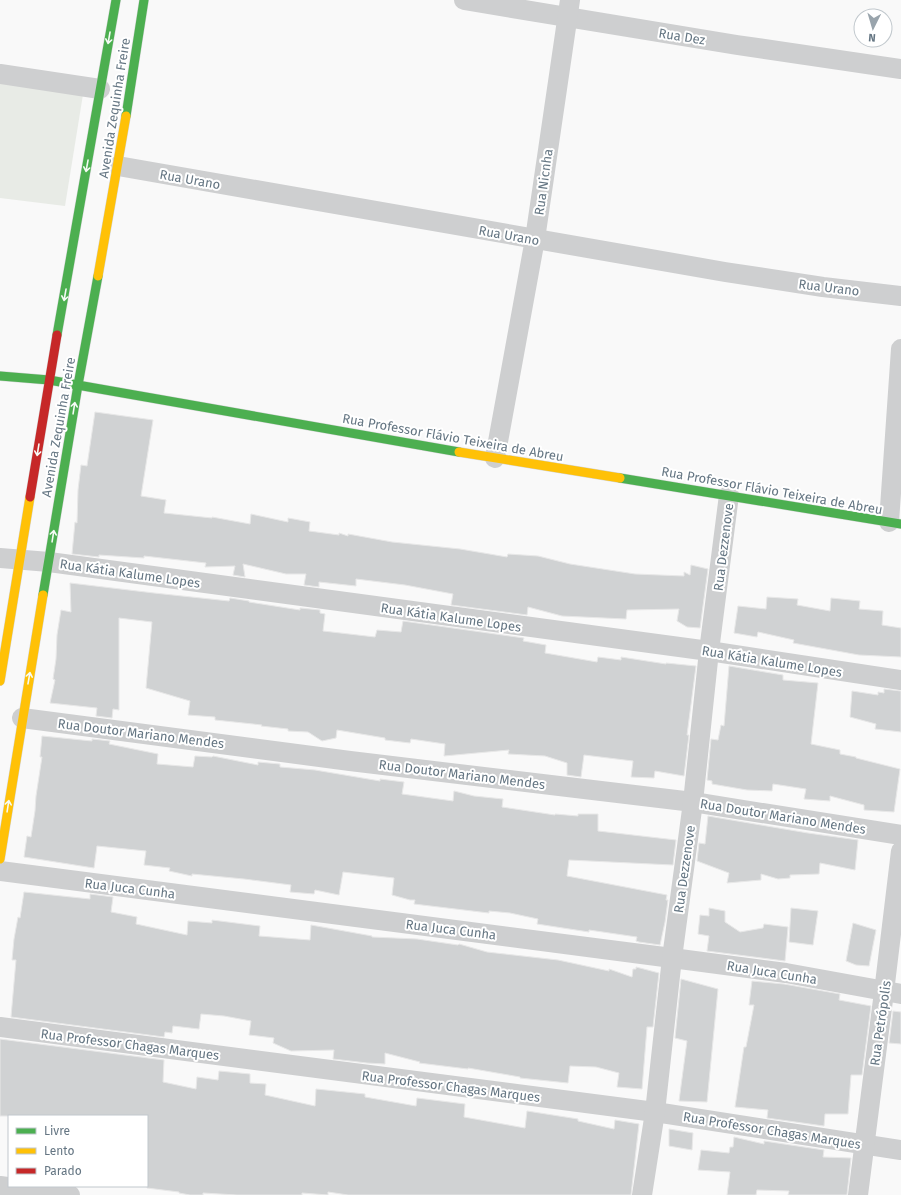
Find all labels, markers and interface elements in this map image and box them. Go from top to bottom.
north arrow [853,8,893,48]
street label: Rua Dez [658,25,707,48]
text: N [868,31,876,44]
one-way arrow [105,32,113,45]
street label: Avenida Zequinha Freire [96,37,133,179]
street label: Rua Nicnha [531,148,556,216]
one-way arrow [83,160,91,173]
street label: Rua Urano [158,167,221,192]
street label: Rua Urano [477,223,540,248]
street label: Rua Urano [798,276,860,299]
one-way arrow [60,288,68,301]
street label: Avenida Zequinha Freire [39,356,78,498]
one-way arrow [70,402,78,415]
street label: Rua Professor Flávio Teixeira de Abreu [341,411,565,464]
one-way arrow [34,443,42,456]
street label: Rua Professor Flávio Teixeira de Abreu [660,464,884,517]
street label: Rua Dezzenove [711,502,736,592]
one-way arrow [49,530,57,543]
street label: Rua Kátia Kalume Lopes [59,556,201,591]
street label: Rua Kátia Kalume Lopes [380,600,522,635]
street label: Rua Kátia Kalume Lopes [701,643,843,680]
one-way arrow [25,672,33,685]
street label: Rua Doutor Mariano Mendes [57,716,225,751]
street label: Rua Doutor Mariano Mendes [378,757,546,792]
street label: Rua Doutor Mariano Mendes [699,796,867,837]
one-way arrow [4,800,12,813]
street label: Rua Dezzenove [671,824,698,914]
street label: Rua Juca Cunha [84,876,176,901]
street label: Rua Juca Cunha [405,917,497,942]
street label: Rua Juca Cunha [726,958,818,987]
street label: Rua Petrópolis [867,979,894,1067]
street label: Rua Professor Chagas Marques [40,1026,220,1063]
street label: Rua Professor Chagas Marques [361,1068,541,1105]
street label: Rua Professor Chagas Marques [682,1109,862,1152]
legend [8,1115,148,1187]
text: Livre [44,1124,70,1138]
text: Lento [44,1144,74,1158]
text: Parado [44,1164,82,1178]

